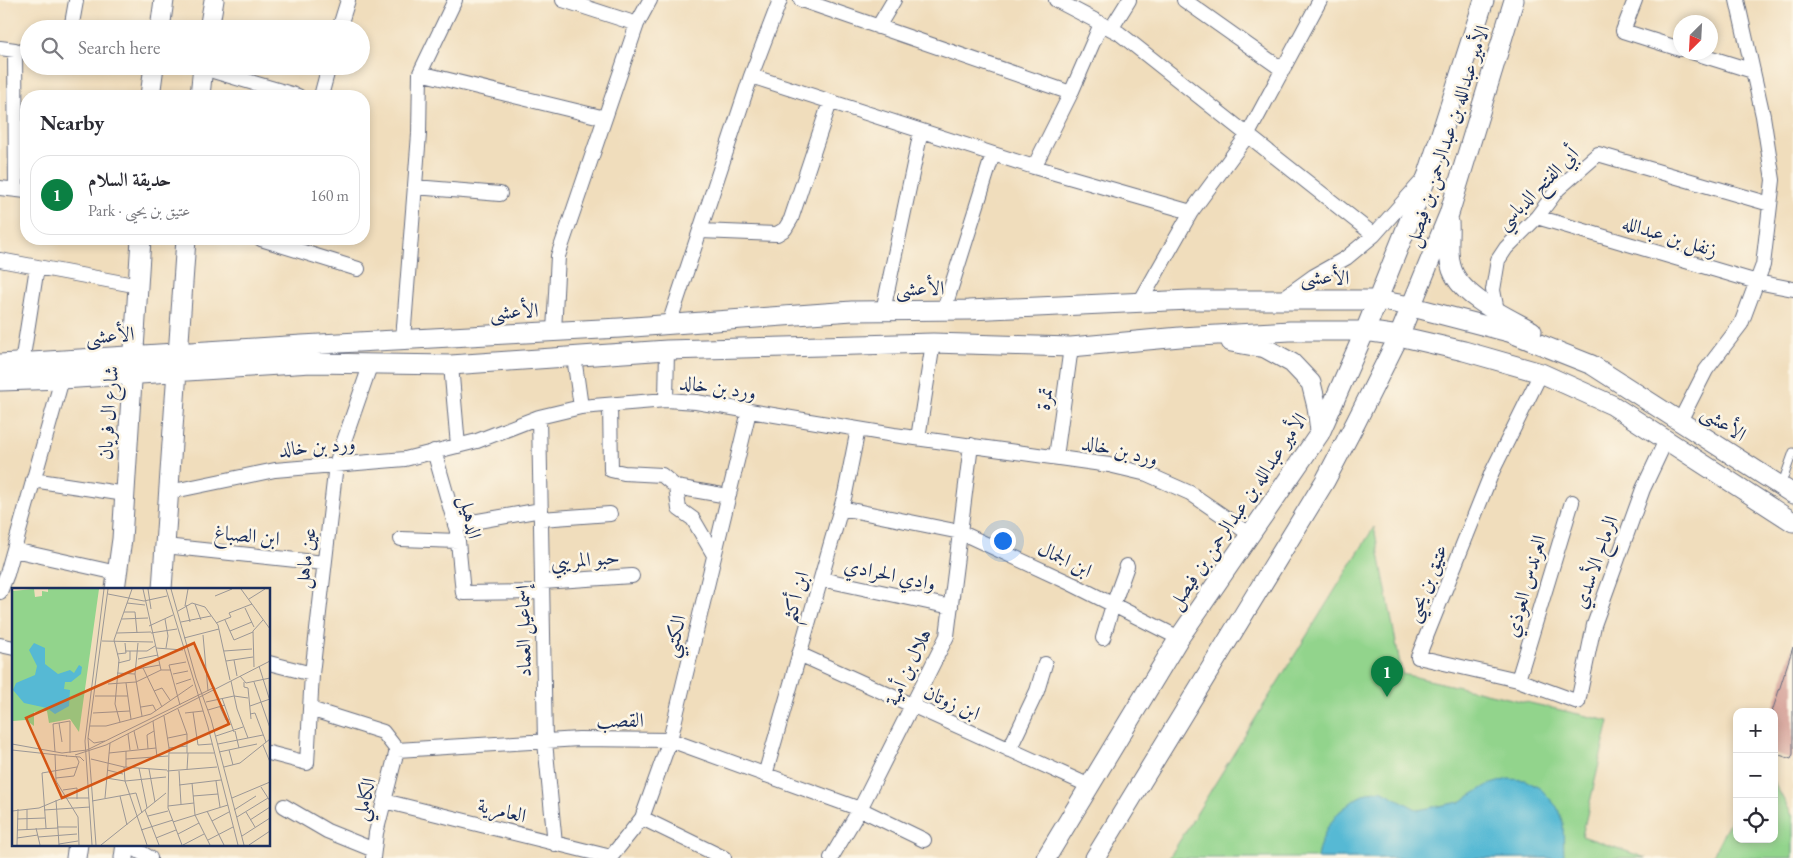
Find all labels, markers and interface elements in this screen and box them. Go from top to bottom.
north arrow [1673,15,1718,60]
search box [20,20,370,75]
street label: الأمير عبدالله بن عبدالرحمن بن فيصل [1397,21,1497,251]
icon: search [38,34,66,62]
text: Search here [78,35,160,60]
text: Nearby [40,109,104,136]
street label: أبي الفتح الدباسي [1489,140,1589,239]
text: حديقة السلام [88,167,171,192]
text: 1 [53,185,61,206]
text: 160 m [310,185,349,206]
text: Park · عتيق بن يحيى [88,200,190,221]
street label: زنفل بن عبدالله [1619,209,1721,265]
street label: الأعشى [1300,262,1350,292]
street label: الأعشى [895,273,945,303]
street label: الأعشى [489,295,539,327]
street label: الأعشى [85,318,135,352]
street label: شارع ال فريان [92,365,129,461]
street label: ورد بن خالد [678,369,758,405]
street label: تمرة [1030,386,1058,412]
street label: الأعشى [1695,397,1753,449]
street label: الأمير عبدالله بن عبدالرحمن بن فيصل [1160,406,1314,616]
street label: ورد بن خالد [1079,429,1161,471]
street label: ورد بن خالد [277,430,357,462]
street label: الدهيل [452,493,488,542]
street label: الرماح الأسدي [1564,511,1629,614]
street label: ابن الصباغ [212,519,281,556]
street label: عين ماهل [288,526,324,590]
your location [990,528,1016,554]
street label: العرندس العوذي [1498,532,1555,641]
street label: ابن الجمال [1034,535,1096,583]
street label: عتيق بن يحيى [1399,540,1457,627]
street label: حبو المريبي [550,544,621,579]
street label: وادي الحرادي [841,552,938,599]
street label: ابن أكثم [774,568,821,628]
street label: إسماعيل العماد [509,583,539,677]
inset map [12,588,270,846]
street label: الكتبي [657,612,697,661]
street label: هلال بن أمية [878,624,937,710]
pin: 1 [1371,656,1403,697]
street label: ابن زوتان [920,678,984,726]
street label: القصب [596,707,644,734]
map controls [1733,708,1778,843]
button: + [1733,708,1778,753]
button: − [1733,753,1778,798]
street label: الكاملي [346,775,389,825]
street label: العامرية [475,791,529,830]
button: locate [1733,798,1778,843]

